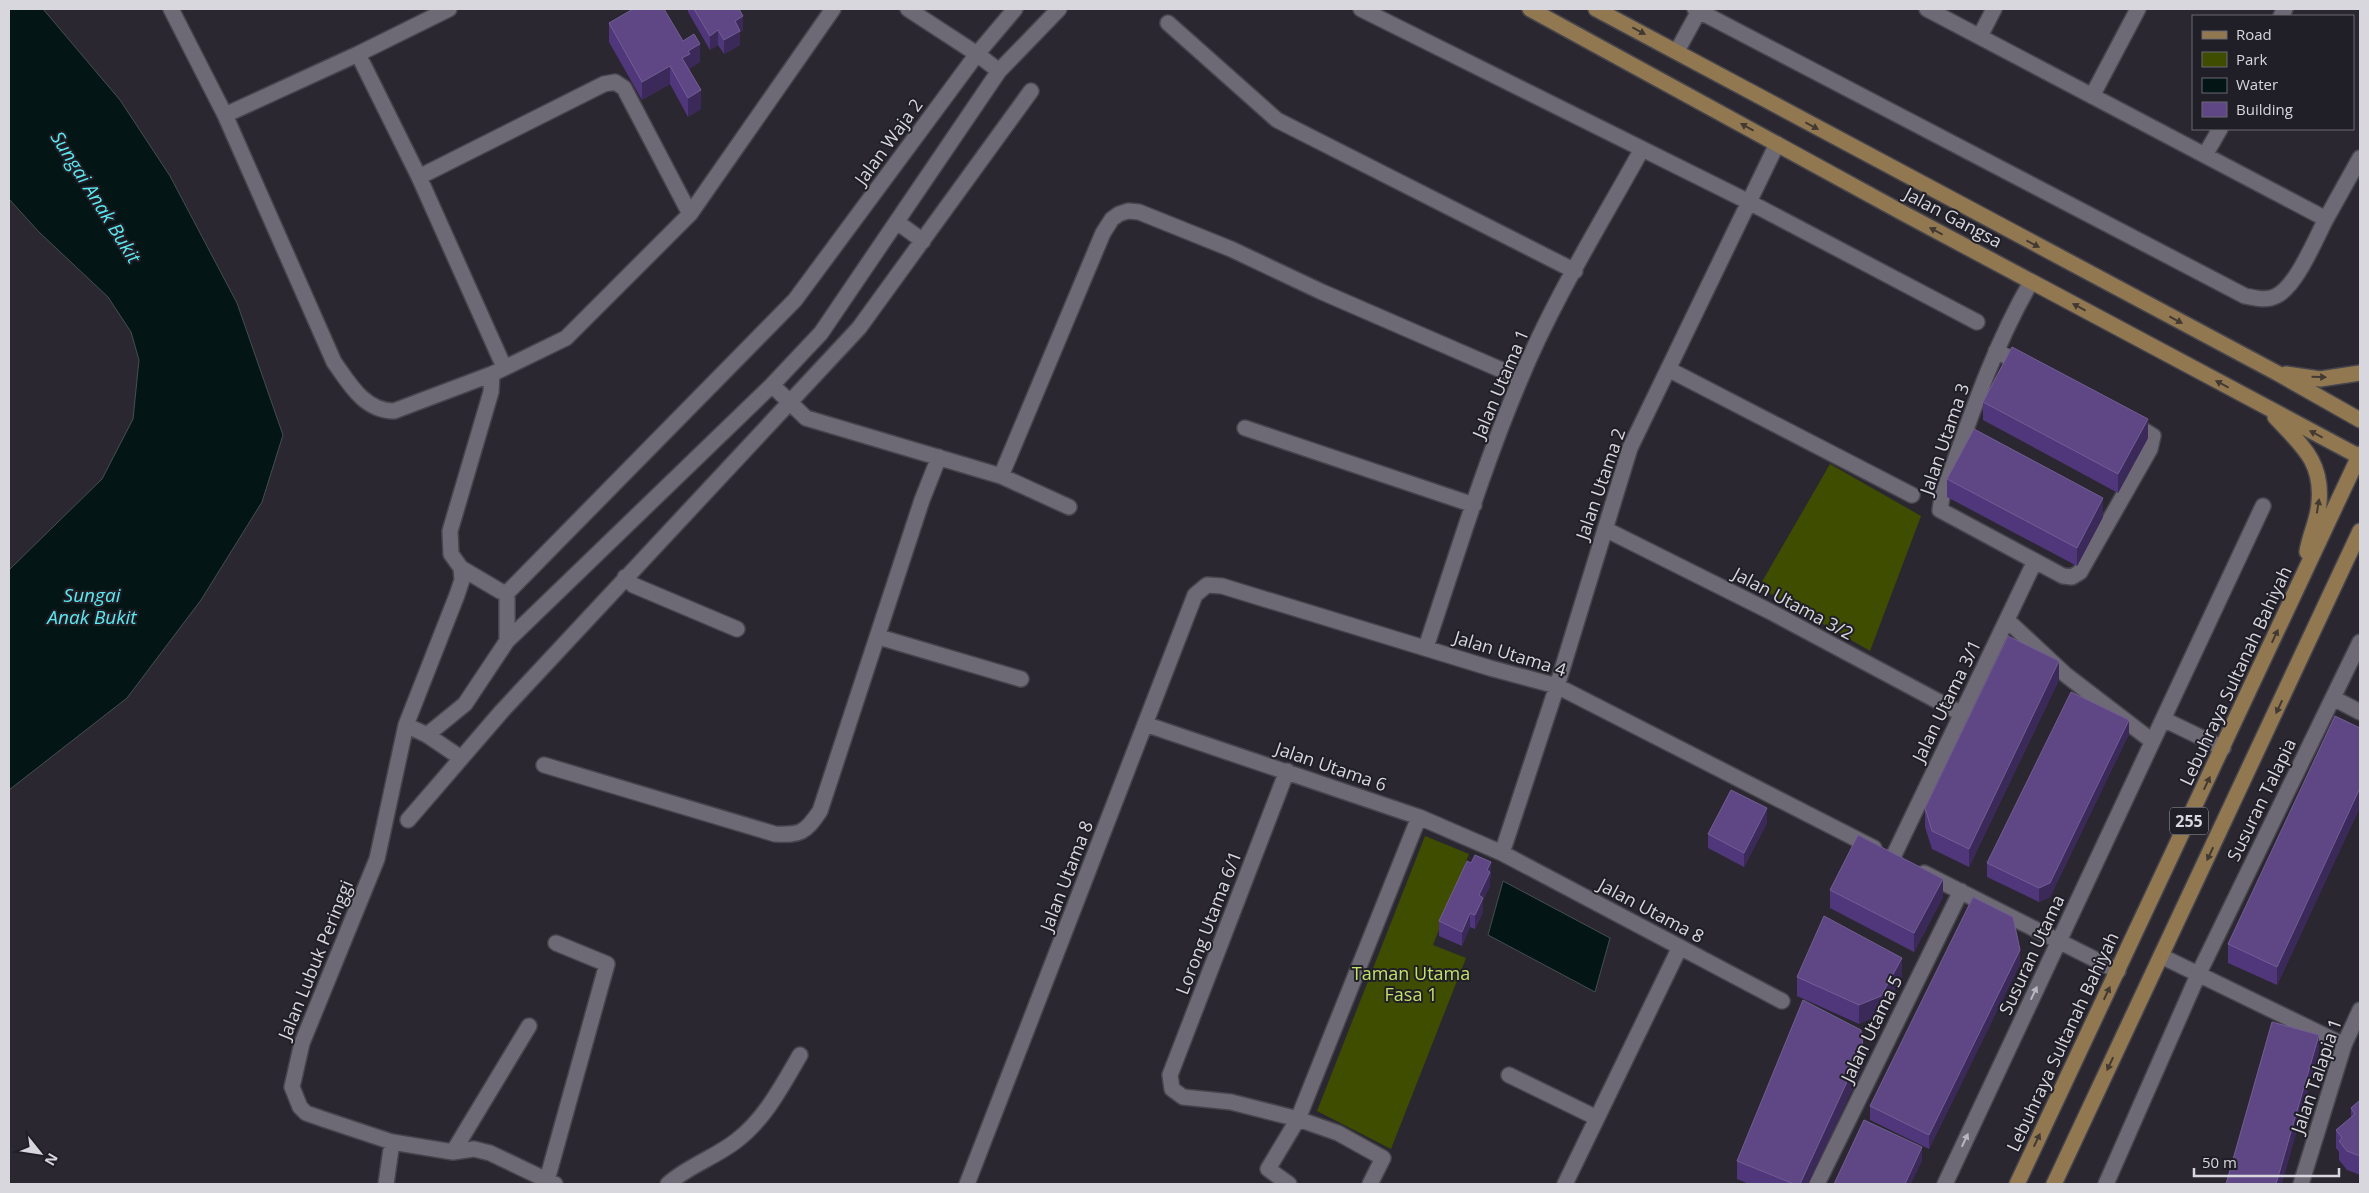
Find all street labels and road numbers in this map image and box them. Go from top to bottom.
street label: Jalan Waja 2 [848,93,928,191]
street label: Jalan Gangsa [1899,180,2007,253]
street label: Jalan Utama 1 [1466,325,1534,444]
street label: Jalan Utama 3 [1913,380,1974,499]
street label: Jalan Utama 2 [1569,425,1630,544]
street label: Jalan Utama 3/2 [1727,560,1858,645]
street label: Lebuhraya Sultanah Bahiyah [2174,562,2297,789]
street label: Jalan Utama 4 [1449,624,1569,682]
street label: Jalan Utama 3/1 [1905,635,1986,767]
street label: Susuran Talapia [2221,734,2301,865]
street label: Jalan Utama 6 [1271,735,1390,796]
road number: 255 [2170,808,2208,834]
street label: Jalan Utama 8 [1033,817,1098,936]
street label: Lorong Utama 6/1 [1170,847,1246,998]
street label: Jalan Utama 8 [1593,871,1708,948]
street label: Jalan Lubuk Peringgi [271,876,358,1045]
street label: Susuran Utama [1993,891,2069,1018]
street label: Lebuhraya Sultanah Bahiyah [2001,928,2124,1155]
street label: Jalan Utama 5 [1834,971,1907,1088]
street label: Jalan Talapia 1 [2285,1015,2347,1138]

